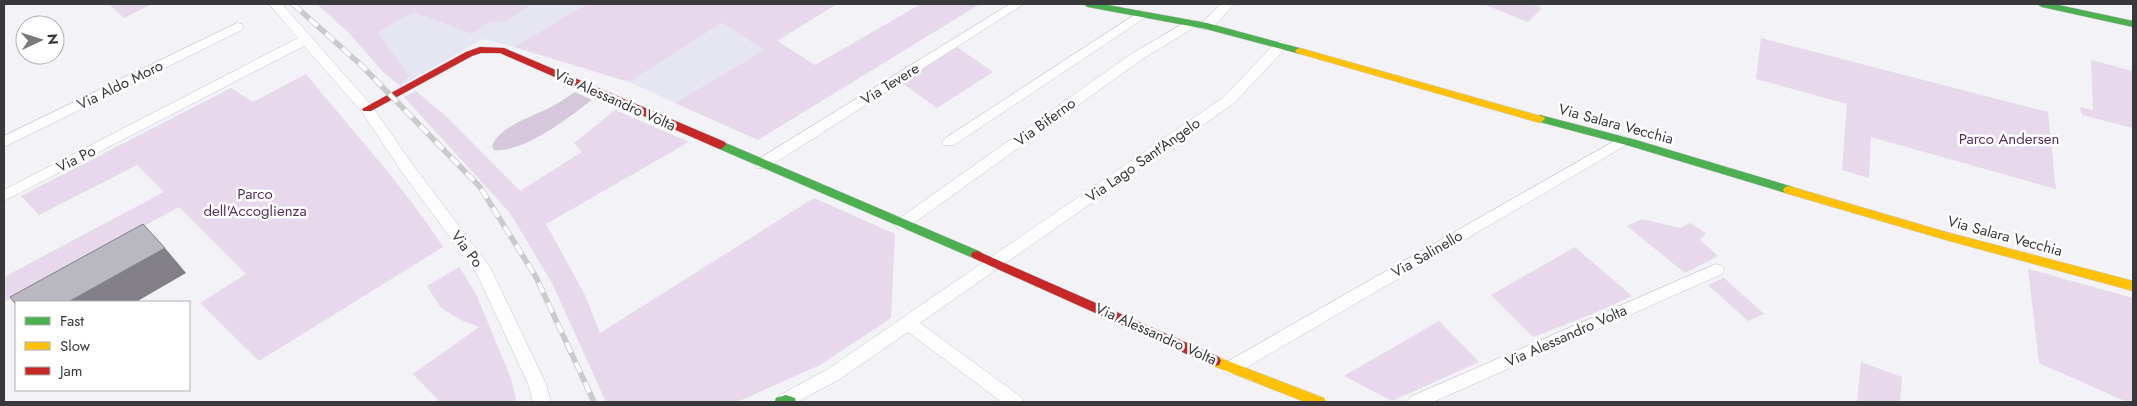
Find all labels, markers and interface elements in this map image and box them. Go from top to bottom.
north arrow [15,15,65,65]
text: N [43,33,63,45]
street label: Via Aldo Moro [73,55,167,115]
street label: Via Tevere [857,57,924,111]
street label: Via Alessandro Volta [551,63,679,137]
street label: Via Biferno [1010,92,1080,152]
street label: Via Salara Vecchia [1556,98,1676,150]
street label: Via Lago Sant'Angelo [1081,112,1205,208]
park label: Parco Andersen [1959,128,2059,150]
street label: Via Po [53,140,99,178]
park label: Parco dell'Accoglienza [203,183,307,222]
street label: Via Salara Vecchia [1945,210,2065,262]
street label: Via Salinello [1387,225,1467,283]
street label: Via Po [446,226,488,272]
street label: Via Alessandro Volta [1092,297,1220,371]
street label: Via Alessandro Volta [1502,299,1630,373]
legend [15,301,190,391]
text: Fast [60,310,84,332]
text: Slow [60,335,91,357]
text: Jam [58,360,83,382]

